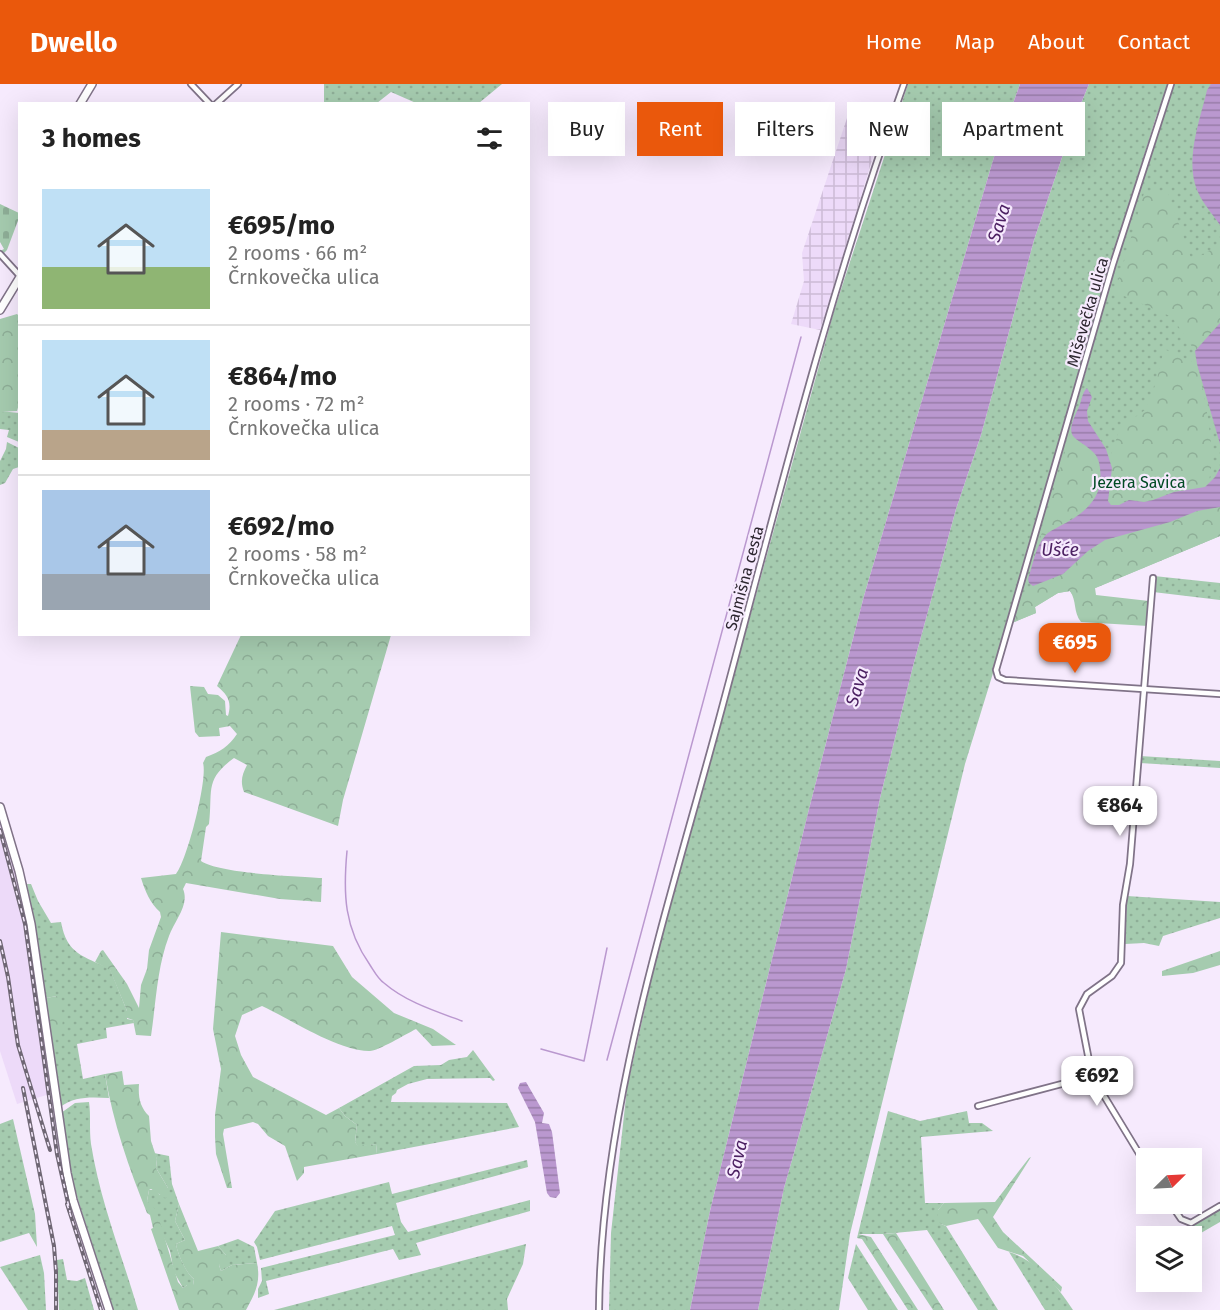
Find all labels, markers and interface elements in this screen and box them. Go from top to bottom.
text: Dwello [30,26,118,59]
text: Home [866,29,922,55]
text: Map [955,29,995,55]
text: About [1028,29,1085,55]
text: Contact [1118,29,1190,55]
chip: Buy [548,102,625,156]
chip: Rent [637,102,723,156]
chip: Filters [735,102,835,156]
chip: New [847,102,930,156]
chip: Apartment [942,102,1085,156]
icon: filters [473,122,506,155]
text: 3 homes [42,123,141,154]
water label: Sava [983,201,1015,246]
text: €695/mo [228,210,335,241]
icon: home [90,213,162,285]
text: 2 rooms · 66 m² [228,241,367,265]
street label: Miševečka ulica [1063,255,1112,369]
text: Črnkovečka ulica [228,265,380,289]
text: €864/mo [228,361,337,392]
icon: home [90,364,162,436]
text: 2 rooms · 72 m² [228,392,364,416]
text: Črnkovečka ulica [228,416,380,440]
park label: Jezera Savica [1092,473,1186,492]
text: €692/mo [228,511,334,542]
icon: home [90,514,162,586]
street label: Sajmišna cesta [721,524,768,633]
water label: Ušće [1041,539,1079,561]
text: 2 rooms · 58 m² [228,542,367,566]
text: Črnkovečka ulica [228,566,380,590]
pin: €695 [1039,623,1111,674]
text: €695 [1053,630,1097,654]
water label: Sava [841,665,873,710]
pin: €864 [1084,786,1156,837]
text: €864 [1097,793,1143,817]
pin: €692 [1061,1056,1133,1107]
text: €692 [1075,1063,1119,1087]
water label: Sava [722,1138,752,1181]
north arrow [1136,1148,1202,1214]
map controls [1136,1148,1202,1292]
button: layers [1136,1226,1202,1292]

